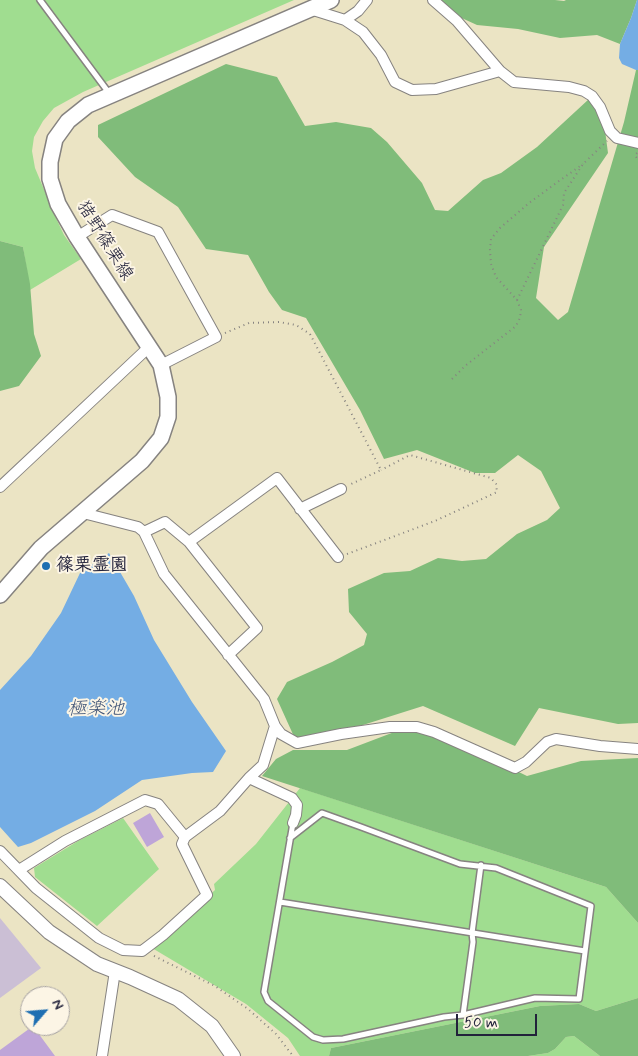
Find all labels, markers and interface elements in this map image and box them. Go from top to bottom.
street label: 猪野篠栗線 [71,197,137,285]
place label: 篠栗霊園 [56,555,128,577]
marker: 篠栗霊園 [40,560,52,572]
water label: 極楽池 [68,699,124,721]
north arrow [20,986,70,1036]
text: N [47,996,68,1013]
scale bar [458,1004,539,1036]
text: 50 m [464,1013,498,1033]

